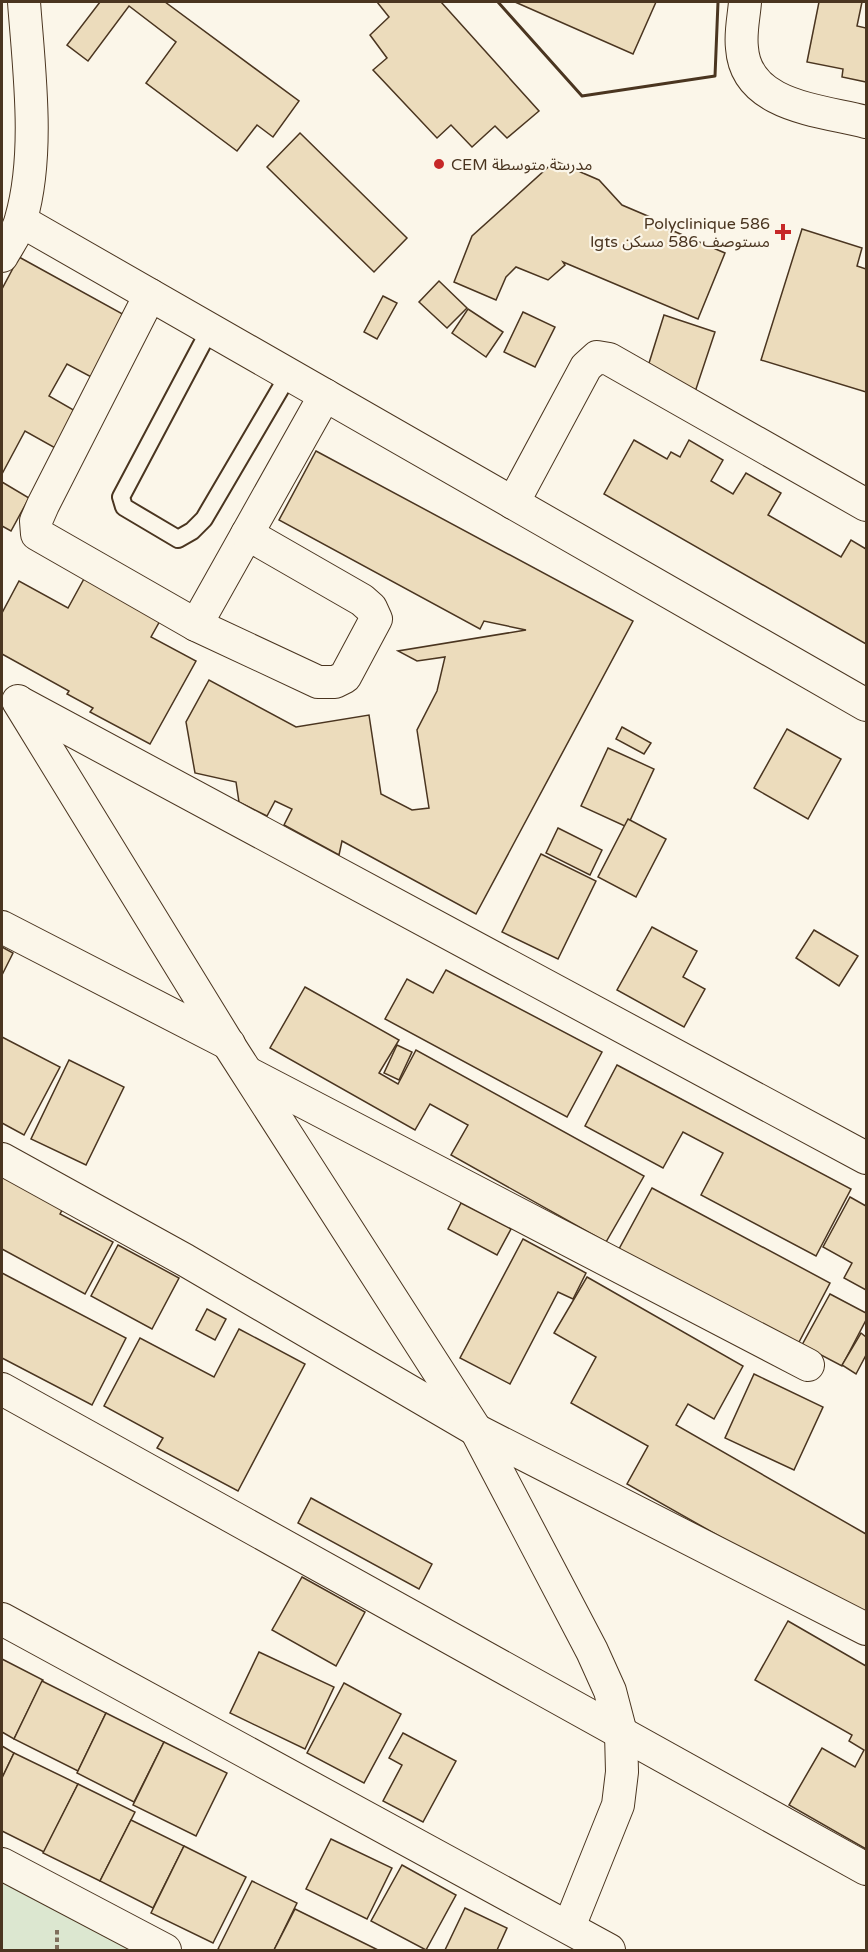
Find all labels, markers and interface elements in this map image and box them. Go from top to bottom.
place label: CEM مدرسة متوسطة [451,155,592,175]
marker: CEM مدرسة متوسطة [432,157,446,171]
place label: Polyclinique 586 lgts مستوصف 586 مسكن [590,214,770,252]
marker: Polyclinique 586 lgts مستوصف 586 مسكن [774,223,792,241]

